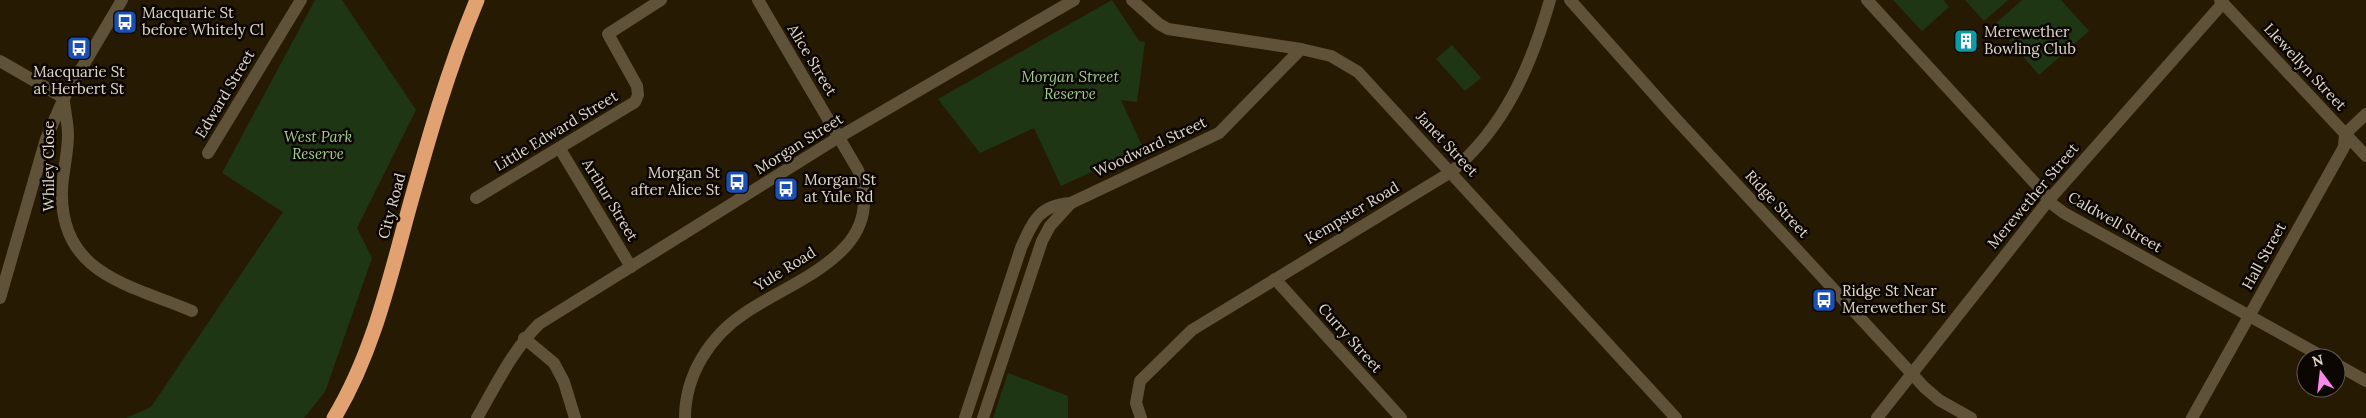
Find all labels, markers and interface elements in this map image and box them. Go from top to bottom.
place label: Macquarie St before Whitely Cl [142,3,264,39]
bus stop icon: Macquarie St before Whitely Cl [112,9,138,35]
street label: Llewellyn Street [2260,19,2351,114]
street label: Alice Street [783,20,841,99]
place label: Merewether Bowling Club [1984,22,2076,58]
building icon: Merewether Bowling Club [1953,28,1979,54]
bus stop icon: Macquarie St at Herbert St [66,35,92,61]
street label: Edward Street [191,46,258,141]
place label: Macquarie St at Herbert St [33,62,125,98]
park label: Morgan Street Reserve [1021,67,1119,103]
street label: Little Edward Street [491,86,621,175]
street label: Janet Street [1412,106,1483,180]
street label: Morgan Street [751,109,847,178]
street label: Woodward Street [1090,112,1209,181]
street label: Whiley Close [39,121,58,211]
park label: West Park Reserve [284,127,352,163]
street label: Merewether Street [1983,139,2082,252]
street label: Arthur Street [578,154,643,245]
place label: Morgan St after Alice St [631,163,720,199]
street label: Ridge Street [1741,166,1814,242]
bus stop icon: Morgan St after Alice St [724,169,750,195]
place label: Morgan St at Yule Rd [804,170,876,206]
street label: City Road [374,171,409,241]
bus stop icon: Morgan St at Yule Rd [773,176,799,202]
street label: Kempster Road [1301,177,1402,248]
street label: Caldwell Street [2065,187,2166,256]
street label: Hall Street [2237,219,2290,293]
street label: Yule Road [750,242,819,295]
place label: Ridge St Near Merewether St [1842,281,1946,317]
bus stop icon: Ridge St Near Merewether St [1811,287,1837,313]
street label: Curry Street [1314,299,1387,377]
north arrow [2296,348,2346,398]
text: N [2310,350,2325,371]

